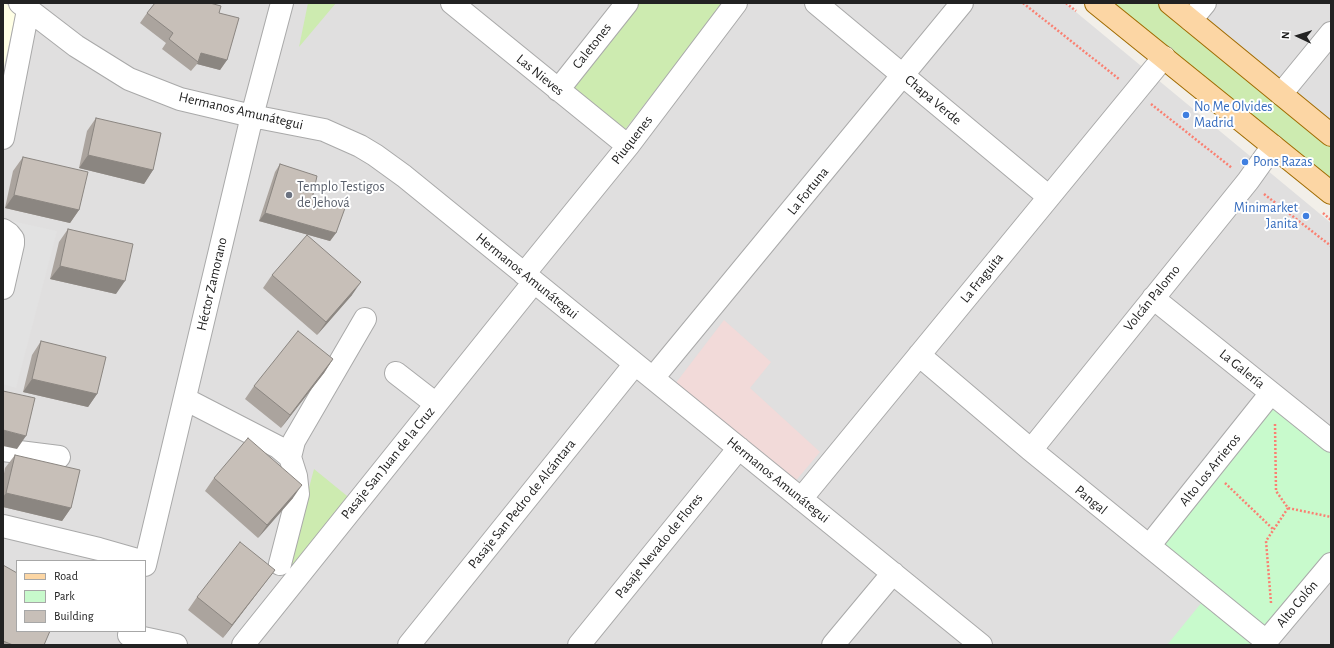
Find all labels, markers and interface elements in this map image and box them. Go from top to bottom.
north arrow [1278,16,1318,56]
street label: Caletones [569,20,615,72]
text: N [1280,31,1291,39]
street label: Las Nieves [513,51,567,99]
street label: Chapa Verde [901,71,965,129]
street label: Hermanos Amunátegui [177,89,305,133]
place label: No Me Olvides Madrid [1194,99,1273,132]
marker: No Me Olvides Madrid [1181,110,1191,120]
street label: Piuquenes [608,112,656,168]
place label: Pons Razas [1253,154,1313,170]
marker: Pons Razas [1240,157,1250,167]
street label: La Fortuna [784,164,832,218]
place label: Templo Testigos de Jehová [297,179,385,212]
marker: Templo Testigos de Jehová [284,190,294,200]
place label: Minimarket Janita [1234,200,1298,232]
marker: Minimarket Janita [1301,211,1311,221]
street label: Hermanos Amunátegui [472,229,582,323]
street label: Héctor Zamorano [193,236,231,332]
street label: La Fraguita [957,250,1007,306]
street label: Volcán Palomo [1120,261,1184,335]
street label: La Galería [1216,346,1268,392]
street label: Pasaje San Juan de la Cruz [338,403,438,523]
street label: Alto Los Arrieros [1176,430,1244,510]
street label: Hermanos Amunátegui [723,433,833,527]
street label: Pasaje San Pedro de Alcántara [465,436,579,572]
street label: Pangal [1071,482,1111,518]
street label: Pasaje Nevado de Flores [611,490,707,602]
legend [16,560,146,632]
text: Road [54,570,78,582]
street label: Alto Colón [1272,577,1322,631]
text: Park [54,590,75,602]
text: Building [54,610,94,622]

